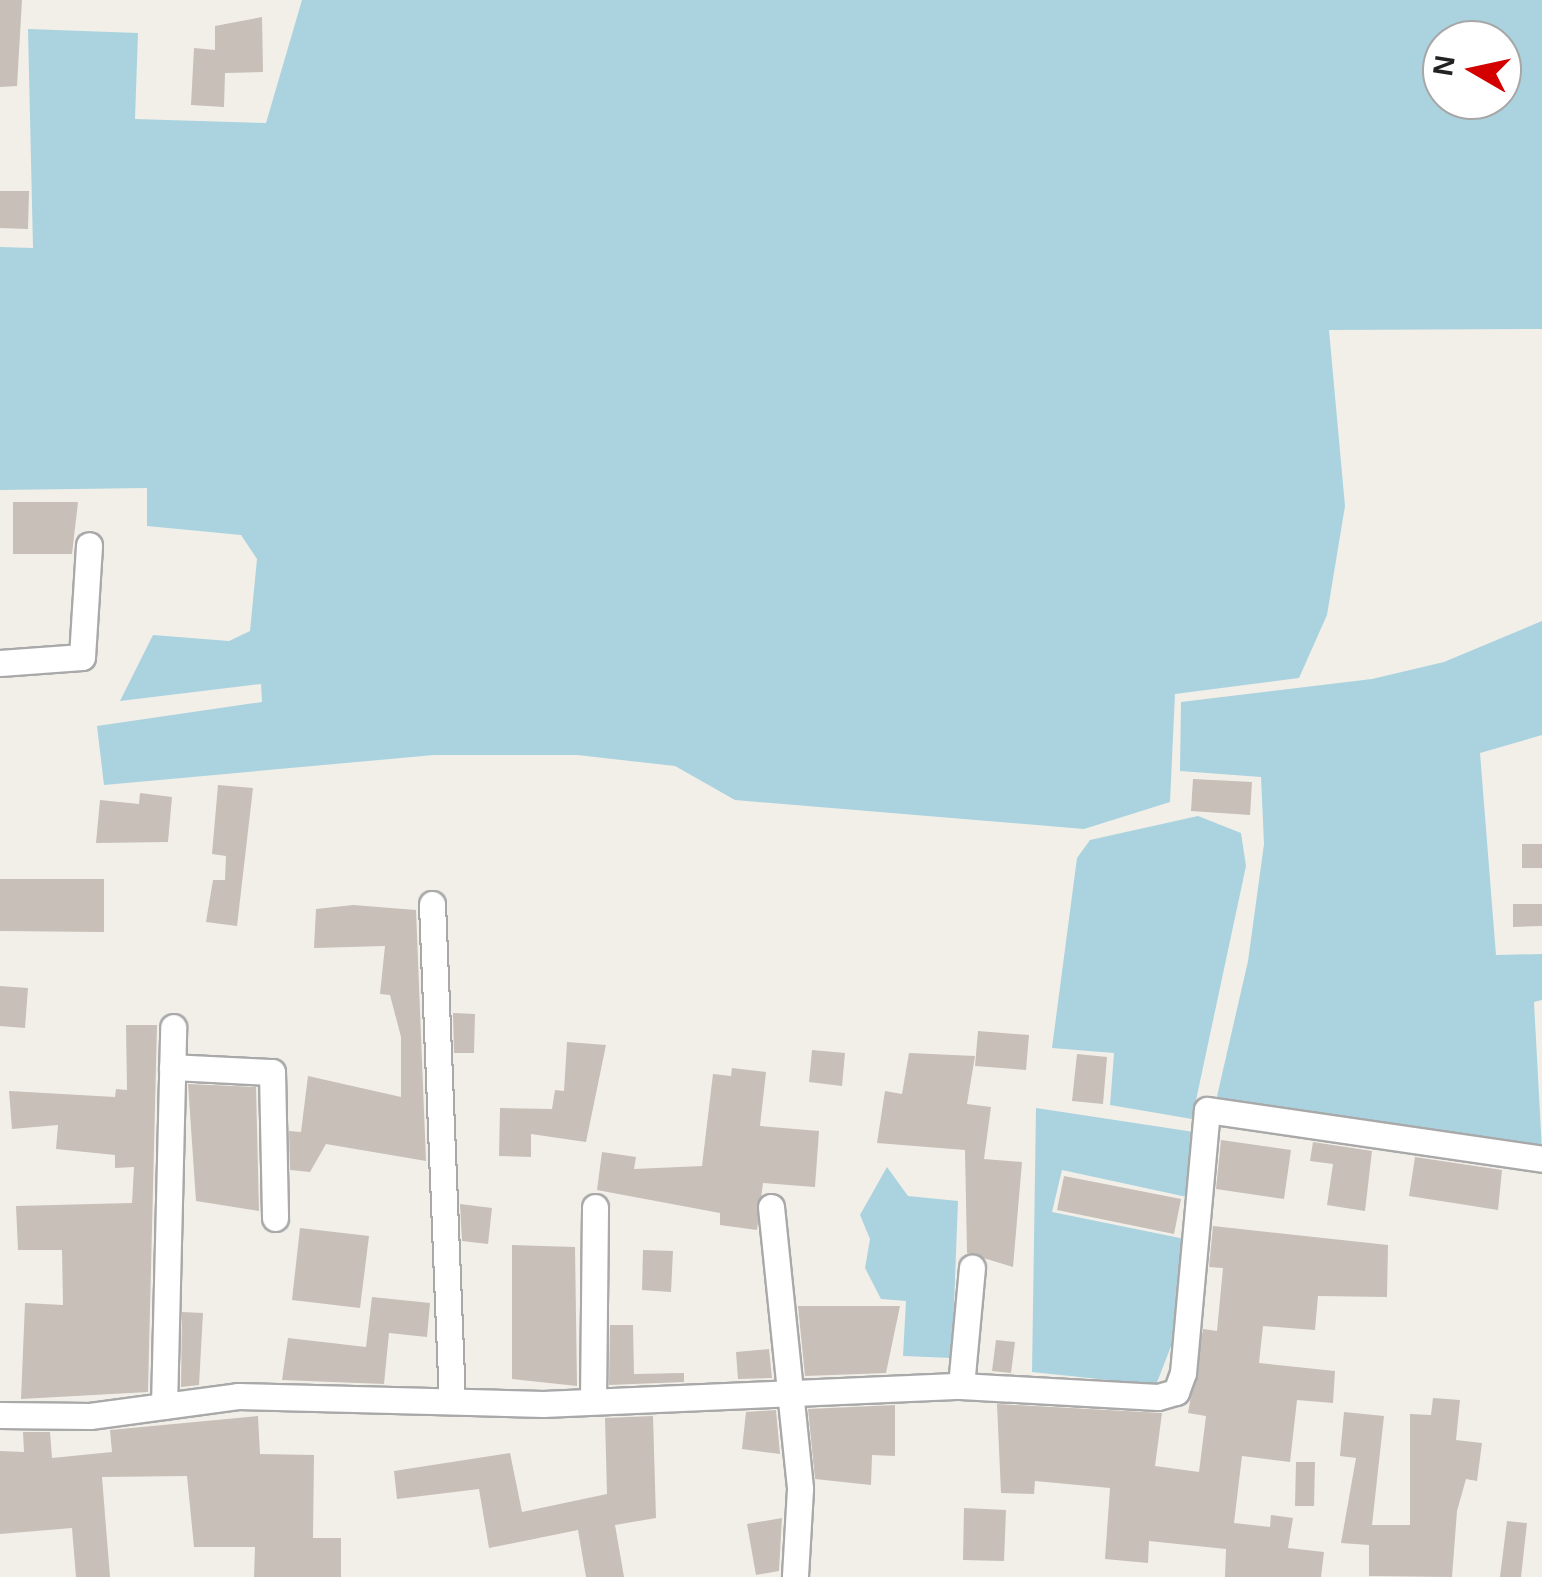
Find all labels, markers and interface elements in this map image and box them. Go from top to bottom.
north arrow [1422,20,1522,120]
text: N [1427,53,1461,78]

